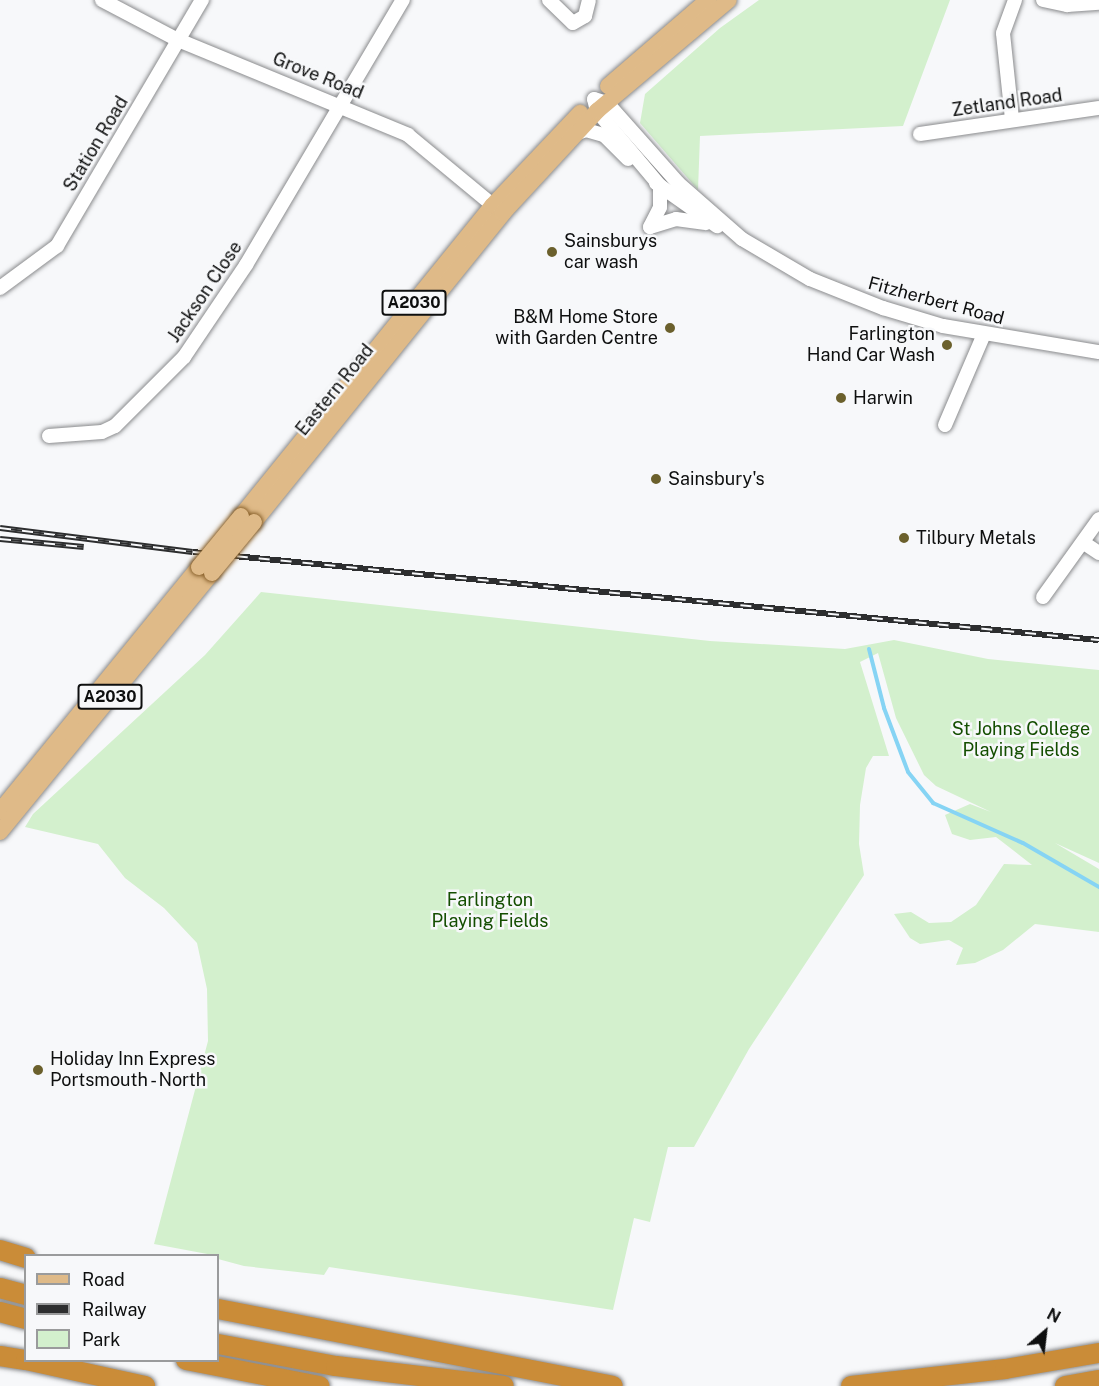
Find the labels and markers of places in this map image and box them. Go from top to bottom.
place label: Sainsburys car wash [564,231,657,274]
marker: Sainsburys car wash [545,245,559,259]
place label: B&M Home Store with Garden Centre [495,307,658,350]
marker: B&M Home Store with Garden Centre [663,321,677,335]
place label: Farlington Hand Car Wash [806,324,935,366]
marker: Farlington Hand Car Wash [940,338,954,352]
place label: Harwin [853,387,913,409]
marker: Harwin [834,391,848,405]
place label: Sainsbury's [668,468,765,490]
marker: Sainsbury's [649,472,663,486]
place label: Tilbury Metals [916,527,1036,549]
marker: Tilbury Metals [897,531,911,545]
place label: Holiday Inn Express Portsmouth - North [50,1049,215,1092]
marker: Holiday Inn Express Portsmouth - North [31,1063,45,1077]

